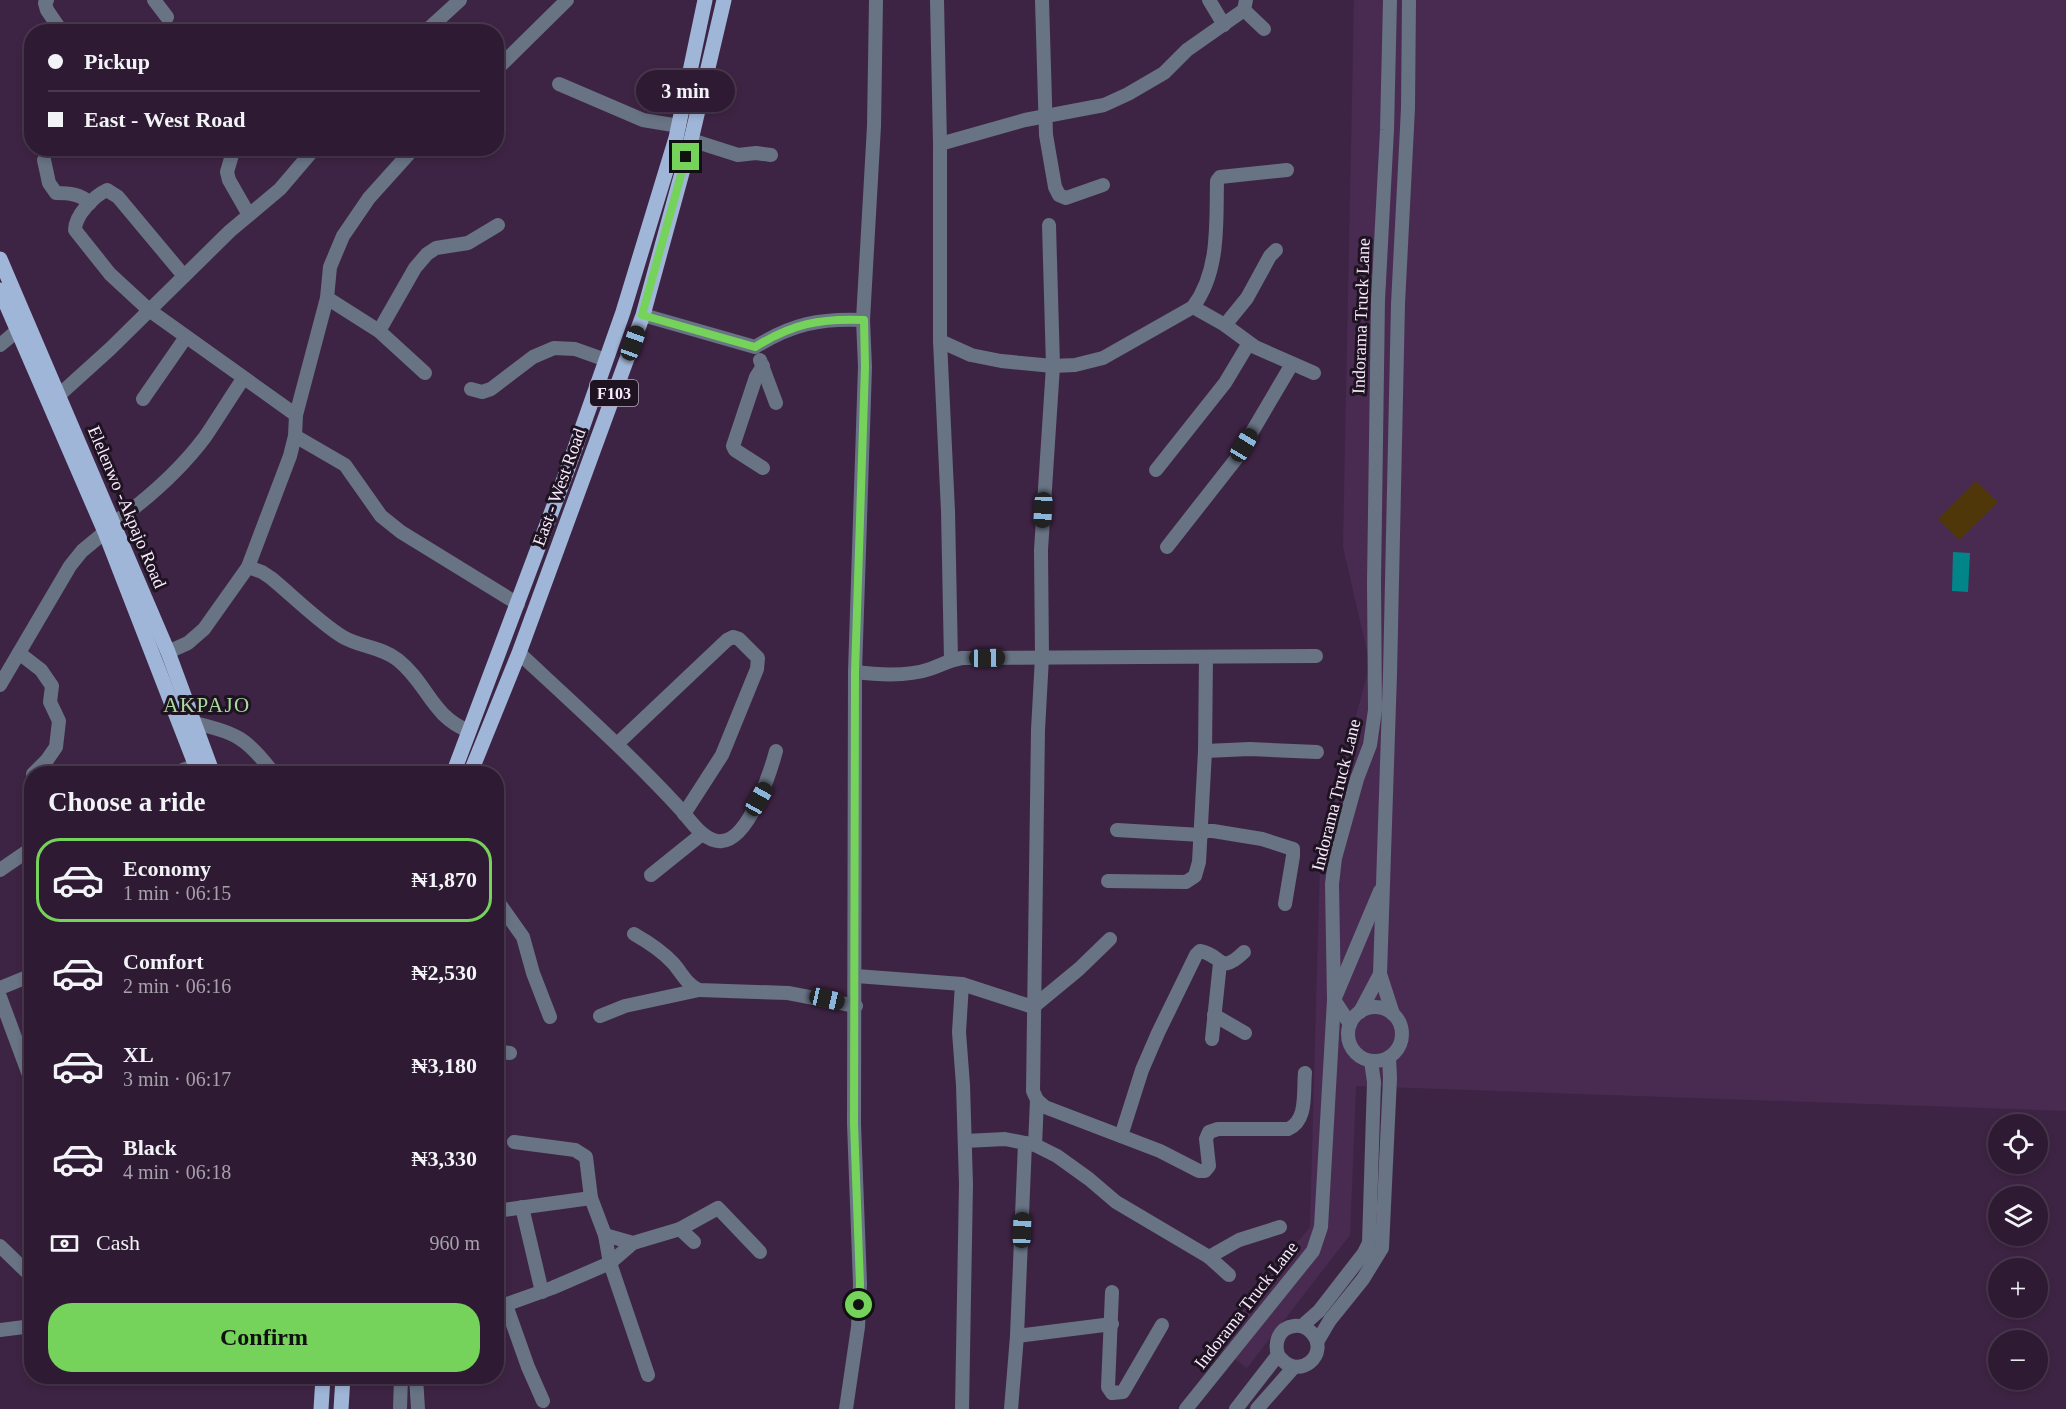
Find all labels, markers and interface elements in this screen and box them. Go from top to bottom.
text: Pickup [84,49,150,74]
callout: 3 min [636,70,736,112]
text: 3 min [661,80,710,102]
text: East - West Road [84,107,246,132]
route end [672,143,699,170]
street label: Indorama Truck Lane [1348,238,1374,394]
car [618,323,648,363]
road number: F103 [590,380,638,406]
street label: Elelenwo -Akpajo Road [84,423,170,591]
street label: East - West Road [528,425,590,549]
car [1227,425,1261,465]
car [1033,492,1053,528]
car [969,649,1005,667]
district label: AKPAJO [163,693,251,717]
street label: Indorama Truck Lane [1307,717,1365,873]
car [742,779,776,819]
text: Choose a ride [48,787,206,817]
icon: car [51,853,105,907]
text: Economy [123,856,211,881]
text: ₦1,870 [412,867,477,892]
text: 1 min · 06:15 [123,882,231,904]
icon: car [51,946,105,1000]
text: Comfort [123,949,204,974]
text: ₦2,530 [412,960,477,985]
text: 2 min · 06:16 [123,975,231,997]
car [807,986,847,1012]
icon: car [51,1039,105,1093]
text: XL [123,1042,154,1067]
text: ₦3,180 [412,1053,477,1078]
text: 3 min · 06:17 [123,1068,231,1090]
map controls [1988,1114,2048,1390]
button: locate [1988,1114,2048,1174]
icon: car [51,1132,105,1186]
text: Black [123,1135,177,1160]
text: ₦3,330 [412,1146,477,1171]
text: 4 min · 06:18 [123,1161,231,1183]
button: layers [1988,1186,2048,1246]
car [1012,1212,1032,1248]
icon: cash [48,1227,81,1260]
text: Cash [96,1230,140,1255]
text: 960 m [429,1232,480,1254]
street label: Indorama Truck Lane [1190,1237,1302,1373]
button: + [1988,1258,2048,1318]
route start [845,1291,872,1318]
button: Confirm [48,1303,480,1372]
button: − [1988,1330,2048,1390]

